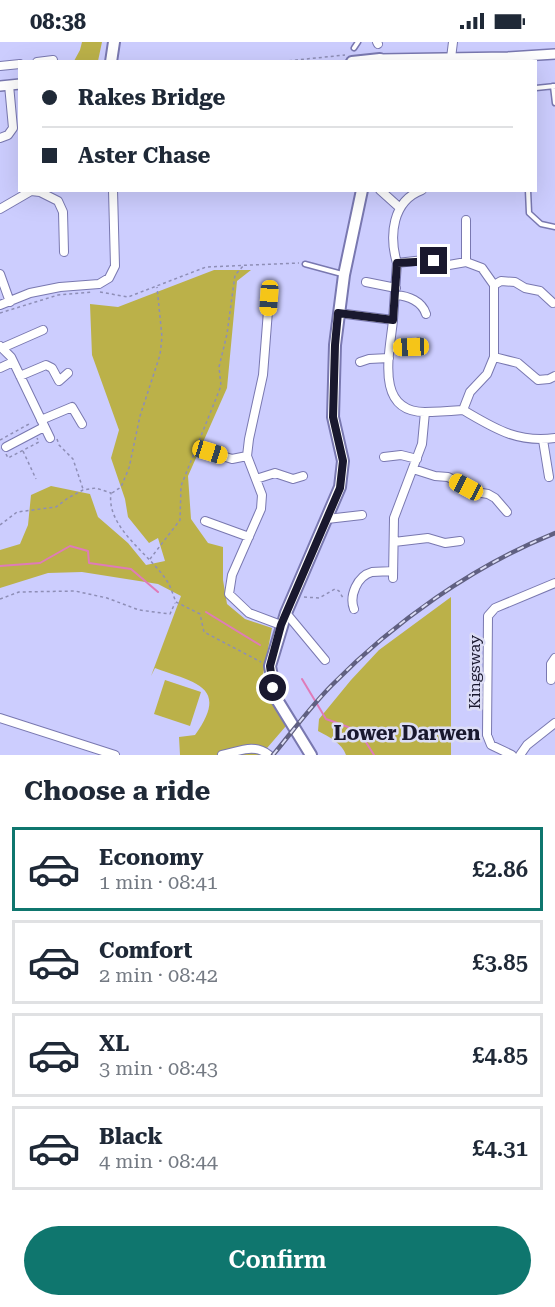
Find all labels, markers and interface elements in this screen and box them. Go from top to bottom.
text: 08:38 [30,9,86,34]
text: Rakes Bridge [78,85,225,110]
text: Aster Chase [78,143,210,168]
route end [420,247,447,274]
car [259,279,279,317]
car [393,337,429,357]
car [190,438,230,466]
car [446,471,486,503]
street label: Kingsway [465,634,484,709]
route start [259,674,286,701]
district label: Lower Darwen [333,721,481,745]
text: Choose a ride [24,775,210,807]
icon: car [27,842,81,896]
text: Economy [99,845,203,870]
text: £2.86 [472,857,528,882]
text: 1 min · 08:41 [99,870,218,894]
icon: car [27,935,81,989]
text: Comfort [99,938,192,963]
text: £3.85 [472,950,528,975]
text: 2 min · 08:42 [99,963,218,987]
icon: car [27,1028,81,1082]
text: XL [99,1031,129,1056]
text: £4.85 [472,1043,528,1068]
text: 3 min · 08:43 [99,1056,218,1080]
icon: car [27,1121,81,1175]
text: Black [99,1124,163,1149]
text: £4.31 [472,1136,528,1161]
text: 4 min · 08:44 [99,1149,218,1173]
button: Confirm [24,1226,531,1295]

